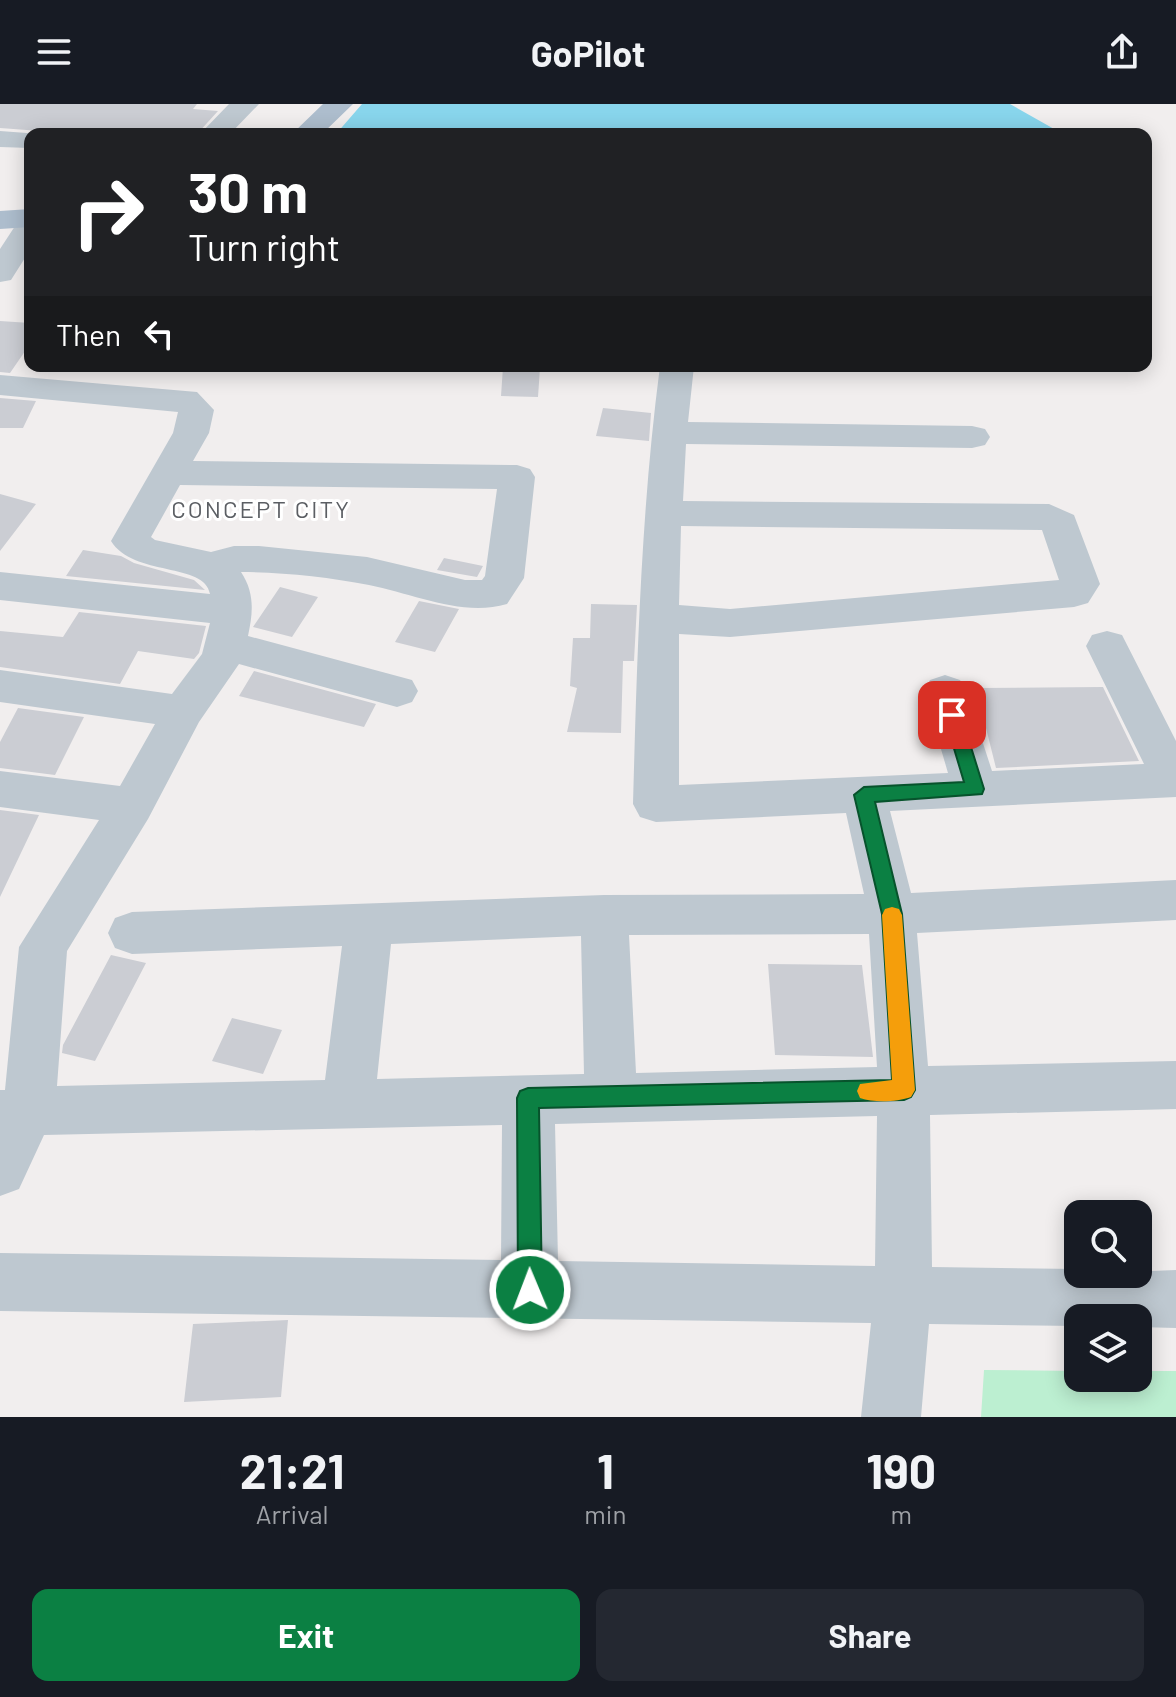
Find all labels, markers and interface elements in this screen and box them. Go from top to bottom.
icon: menu [32,30,76,74]
icon: share [1100,30,1144,74]
text: GoPilot [531,31,645,74]
text: 30 m [188,157,308,224]
icon: right [56,160,160,264]
text: Turn right [188,225,340,268]
icon: left [137,312,181,356]
text: Then [56,316,121,352]
district label: CONCEPT CITY [171,494,351,523]
pin [918,681,986,749]
icon: arrive [930,693,974,737]
map controls [1064,1200,1152,1392]
button: search [1064,1200,1152,1288]
position arrow [488,1248,572,1332]
button: layers [1064,1304,1152,1392]
text: 21:21 [240,1441,344,1499]
text: 1 [597,1441,614,1499]
text: 190 [866,1441,936,1499]
text: Arrival [256,1498,328,1529]
text: min [584,1498,626,1529]
text: m [890,1498,912,1529]
button: Exit [32,1589,580,1681]
button: Share [596,1589,1144,1681]

